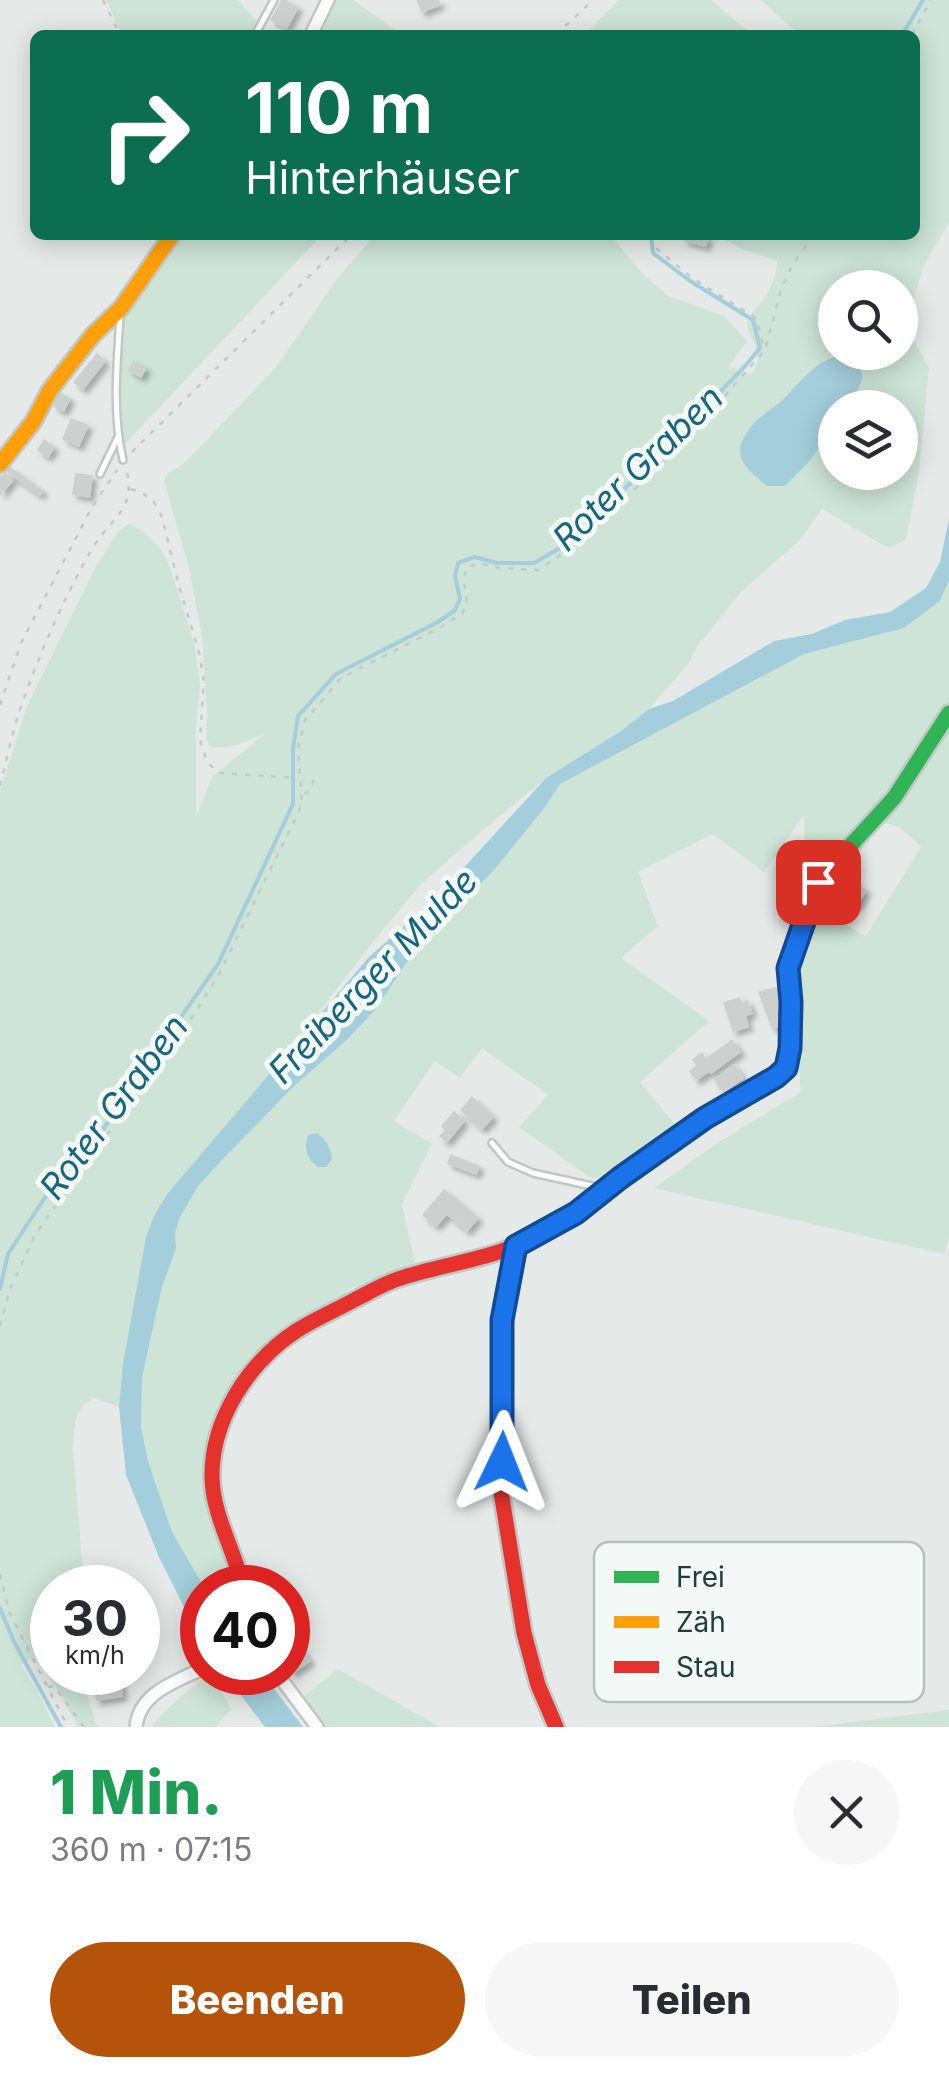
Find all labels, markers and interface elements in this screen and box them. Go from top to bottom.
text: 110 m [245,65,433,150]
icon: right [80,70,210,200]
text: Hinterhäuser [245,150,520,205]
map controls [818,270,918,490]
button: search [818,270,918,370]
water label: Roter Graben [544,376,731,559]
button: layers [818,390,918,490]
pin [776,840,861,925]
icon: arrive [791,855,846,910]
water label: Freiberger Mulde [259,859,485,1091]
water label: Roter Graben [30,1006,196,1207]
position arrow [450,1410,554,1514]
legend [594,1542,924,1702]
text: Frei [676,1560,725,1594]
speed limit sign: 40 [180,1565,310,1695]
text: 30 [62,1588,128,1648]
text: Zäh [676,1605,726,1639]
text: km/h [65,1640,125,1670]
text: Stau [676,1650,736,1684]
text: 1 Min. [50,1756,222,1828]
button: close [794,1760,899,1865]
text: 360 m · 07:15 [50,1830,252,1869]
button: Beenden [50,1942,465,2057]
button: Teilen [485,1942,899,2057]

